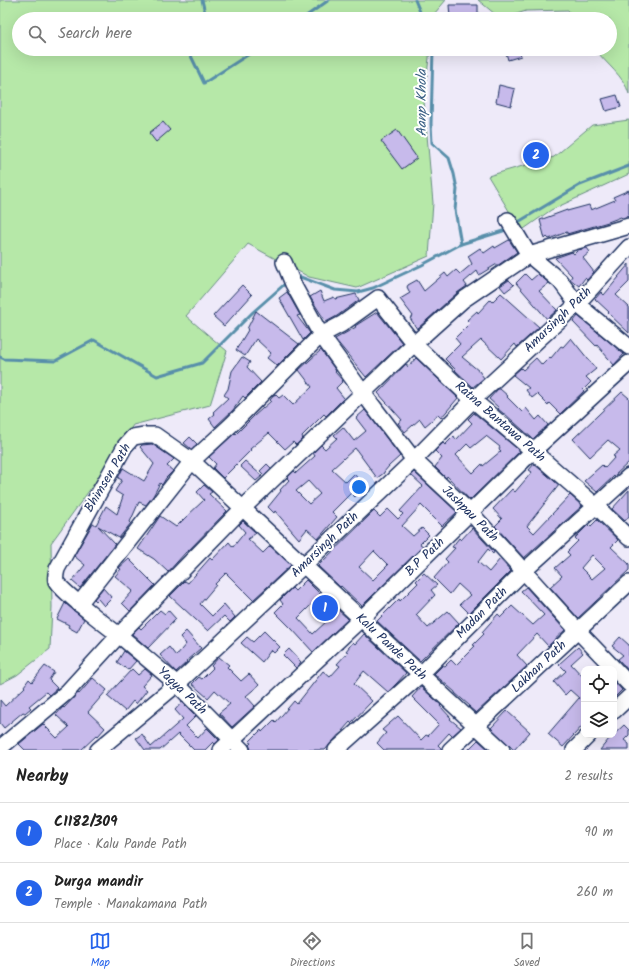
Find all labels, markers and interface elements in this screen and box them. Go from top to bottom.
search box [12,12,617,56]
text: Search here [58,22,132,46]
icon: search [26,23,48,45]
water label: Aanp Khola [411,68,433,136]
pin: 2 [523,140,549,170]
street label: Amarsingh Path [519,282,597,358]
street label: Ratna Bantawa Path [450,376,550,468]
street label: Bhimsen Path [79,439,137,517]
your location [349,477,369,497]
street label: Jashpau Path [437,481,503,547]
street label: Amarsingh Path [286,507,364,583]
street label: B.P Path [400,532,450,582]
street label: Madan Path [451,582,513,644]
pin: 1 [312,593,338,623]
street label: Kalu Pande Path [350,608,432,686]
street label: Lakhan Path [506,636,572,698]
street label: Yagya Path [152,662,212,720]
map controls [581,666,617,738]
button: locate [581,666,617,702]
button: layers [581,702,617,738]
text: Nearby [16,763,68,790]
text: 2 results [565,766,613,787]
text: C1182/309 [54,810,118,834]
text: 1 [27,822,31,843]
text: 90 m [585,822,613,843]
text: Place · Kalu Pande Path [54,834,187,855]
text: Durga mandir [54,870,143,894]
text: 2 [25,882,33,903]
text: 260 m [576,882,613,903]
text: Temple · Manakamana Path [54,894,207,915]
tab: Map [89,930,111,972]
tab: Directions [290,930,335,972]
tab: Saved [514,930,540,972]

